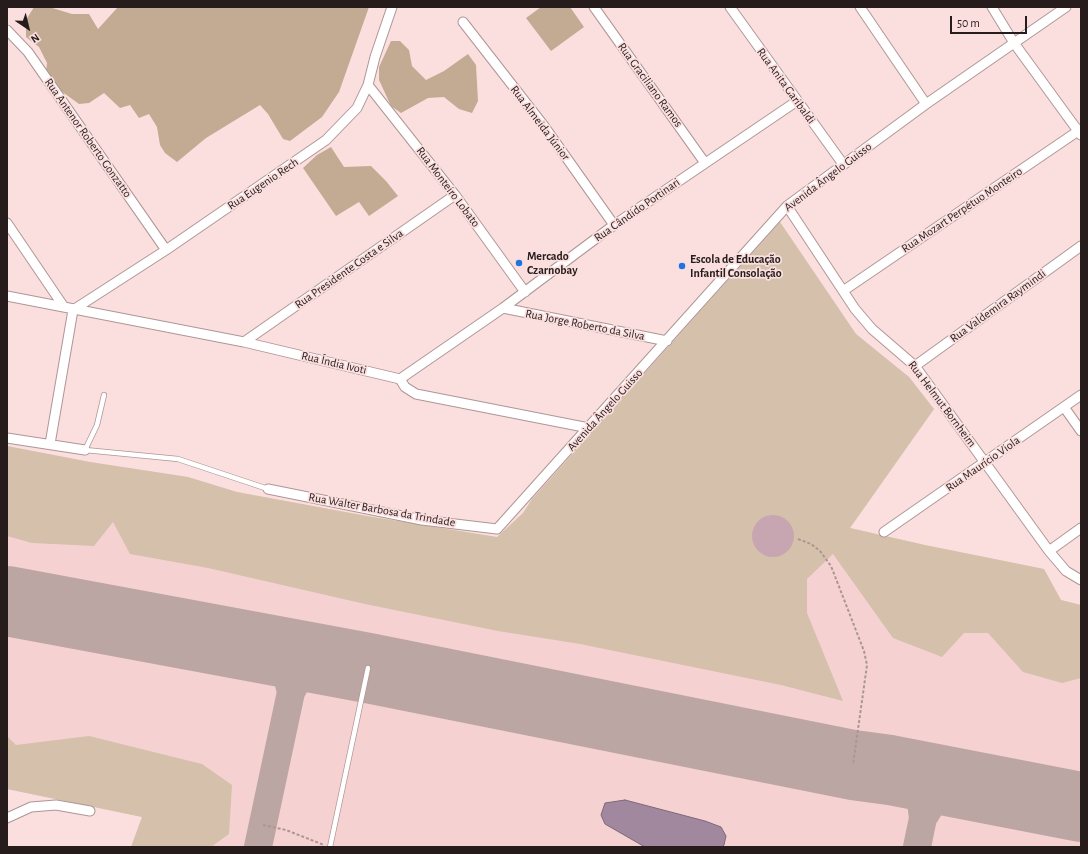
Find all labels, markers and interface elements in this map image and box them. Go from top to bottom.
north arrow [8,8,48,48]
scale bar [952,8,1029,34]
text: 50 m [957,17,980,29]
text: N [29,32,41,45]
street label: Rua Graciliano Ramos [615,40,685,130]
street label: Rua Anita Garibaldi [754,45,818,127]
street label: Rua Antenor Roberto Gonzatto [41,76,135,200]
street label: Rua Almeida Júnior [507,83,573,163]
street label: Avenida Ângelo Guisso [781,139,875,215]
street label: Rua Monteiro Lobato [413,144,483,230]
street label: Rua Eugenio Rech [225,155,301,213]
street label: Rua Mozart Perpétuo Monteiro [899,164,1025,256]
street label: Rua Cândido Portinari [591,175,683,245]
street label: Rua Presidente Costa e Silva [292,226,406,312]
place label: Mercado Czarnobay [527,249,578,277]
place label: Escola de Educação Infantil Consolação [690,252,782,280]
marker: Mercado Czarnobay [514,258,524,268]
marker: Escola de Educação Infantil Consolação [677,261,687,271]
street label: Rua Valdemira Raymindi [947,266,1049,346]
street label: Rua Jorge Roberto da Silva [524,306,646,344]
street label: Rua Índia Ivoti [300,349,368,377]
street label: Rua Helmut Bornheim [905,358,979,450]
street label: Avenida Ângelo Guisso [564,366,646,454]
street label: Rua Maurício Viola [943,433,1023,495]
street label: Rua Walter Barbosa da Trindade [307,490,457,530]

